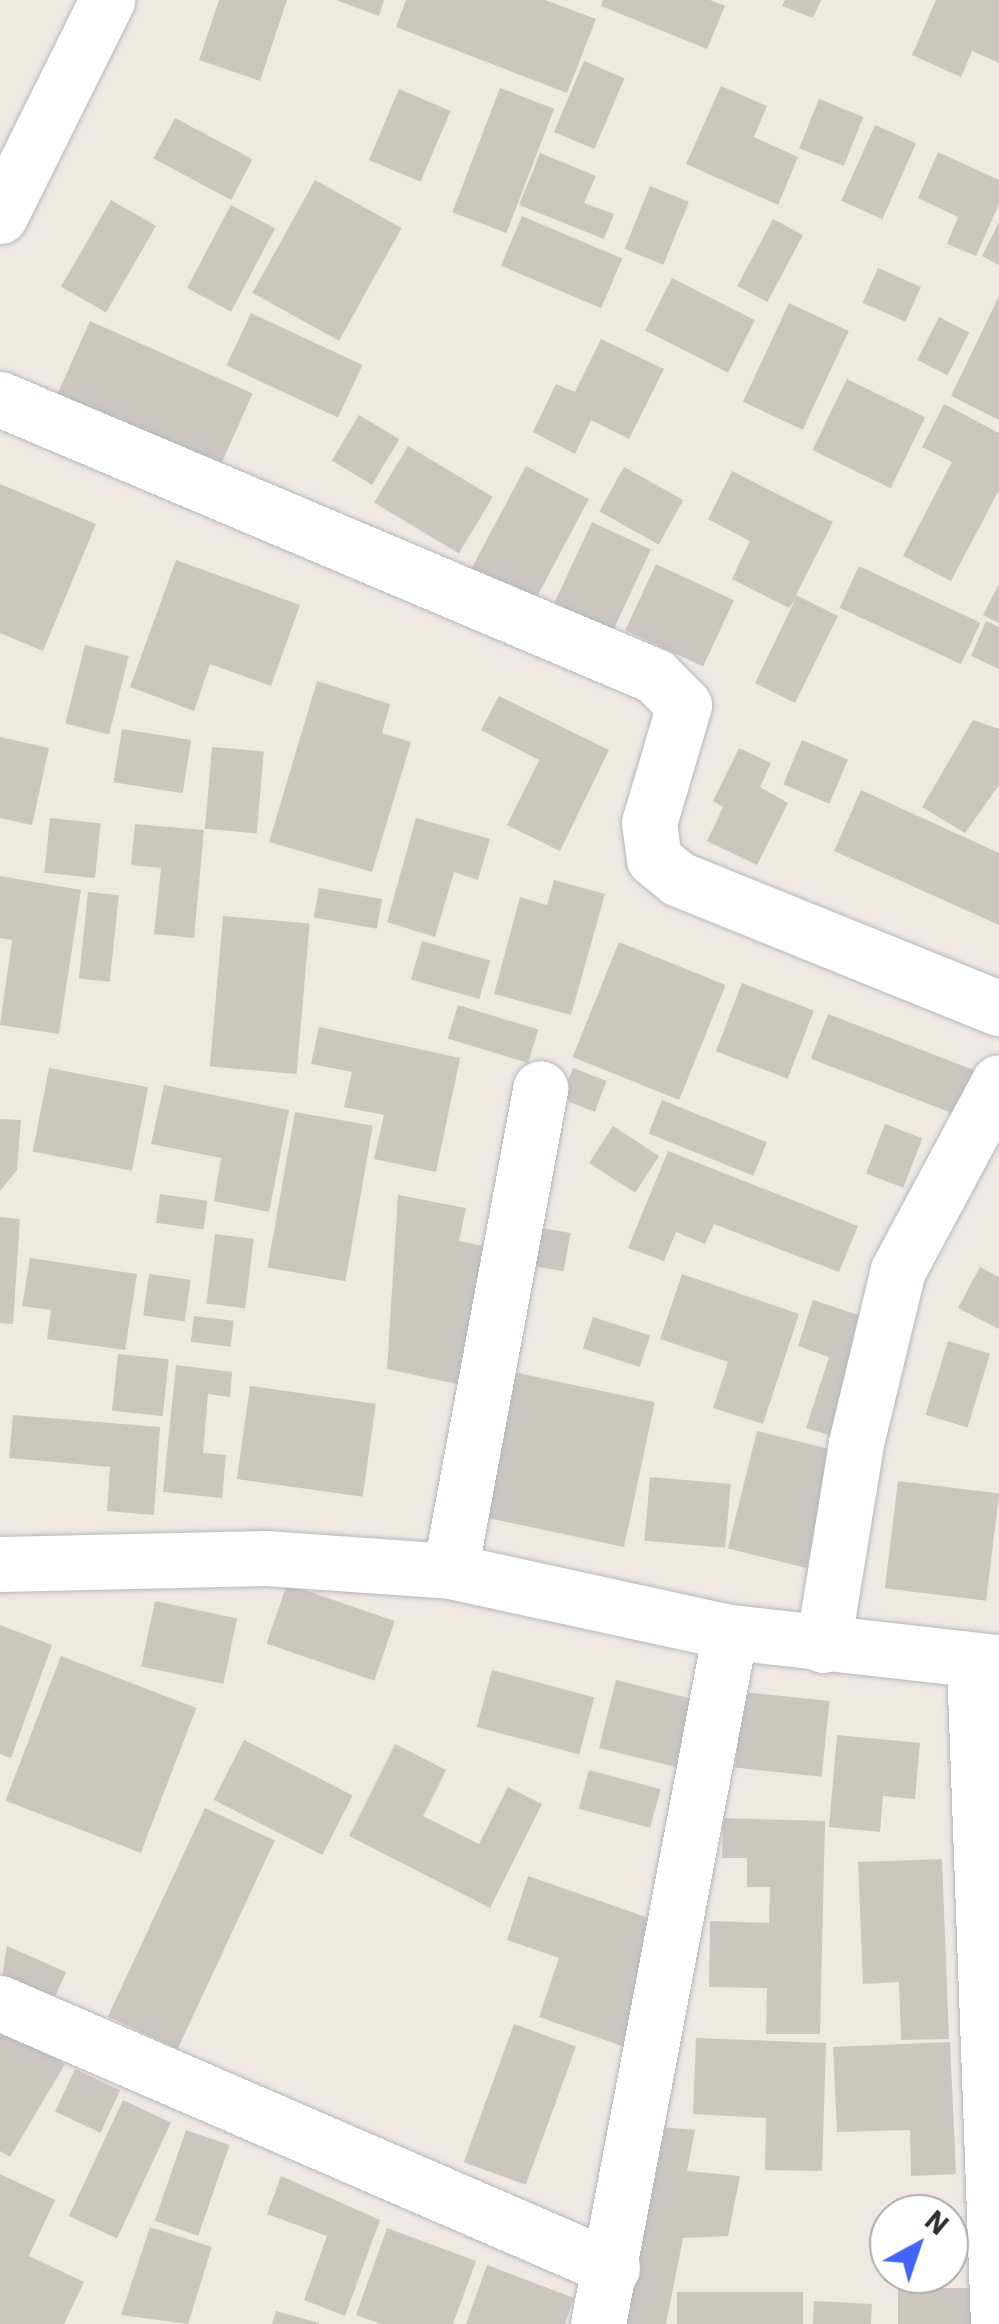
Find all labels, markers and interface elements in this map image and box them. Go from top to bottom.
north arrow [869,2194,969,2294]
text: N [918,2201,957,2243]

